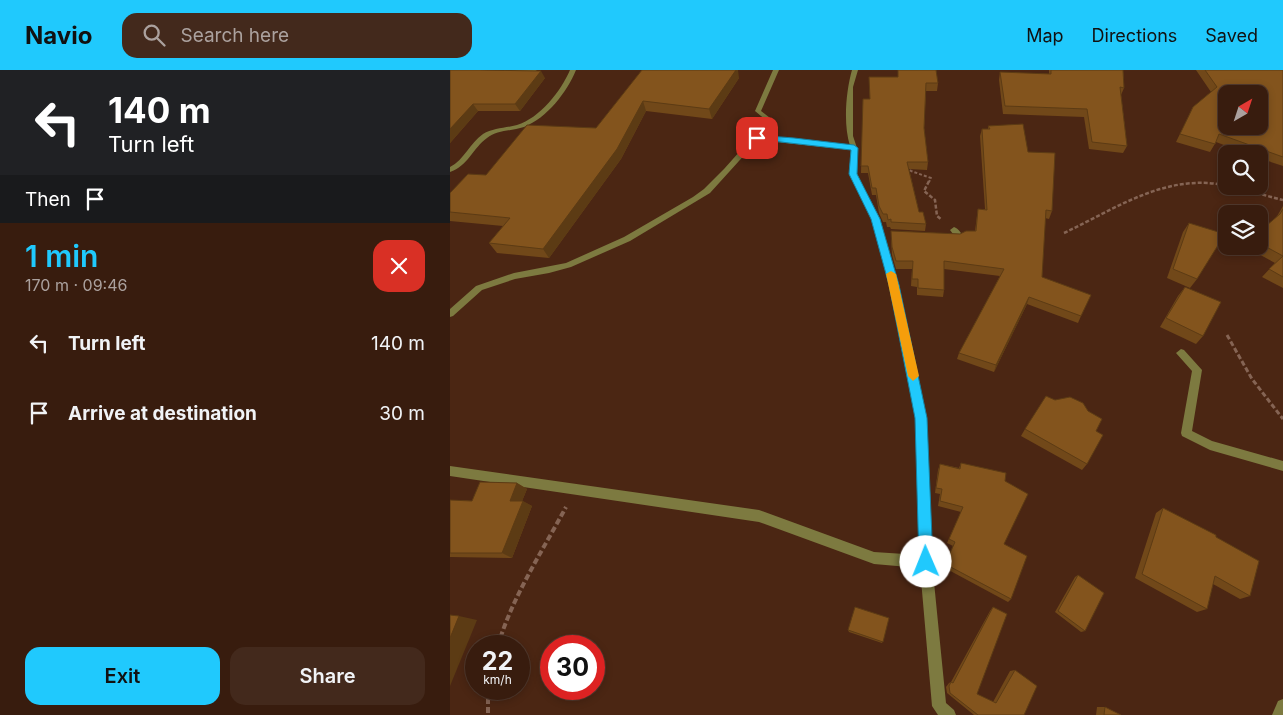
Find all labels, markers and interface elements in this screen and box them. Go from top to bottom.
search box [122,13,472,58]
text: Navio [25,21,92,50]
icon: search [140,21,168,49]
text: Search here [180,24,289,47]
text: Map [1026,25,1064,46]
text: Directions [1092,25,1177,46]
text: Saved [1205,25,1258,46]
north arrow [1218,85,1268,135]
map controls [1218,85,1268,255]
text: 140 m [108,89,211,131]
icon: left [25,90,90,155]
pin [736,117,778,159]
icon: arrive [743,124,771,152]
text: Turn left [108,131,194,157]
button: search [1218,145,1268,195]
icon: arrive [81,185,109,213]
text: Then [25,188,71,211]
button: layers [1218,205,1268,255]
text: 1 min [25,238,98,274]
button: close [373,240,425,292]
text: 170 m · 09:46 [25,275,127,295]
icon: left [25,329,53,357]
text: Turn left [68,332,146,355]
text: 140 m [371,332,425,355]
icon: arrive [25,399,53,427]
text: Arrive at destination [68,402,257,425]
text: 30 m [379,402,425,425]
position arrow [899,535,951,587]
speed limit sign: 30 [540,635,605,700]
text: 22 [482,646,513,676]
button: Exit [25,647,220,705]
button: Share [230,647,425,705]
text: km/h [483,672,512,687]

